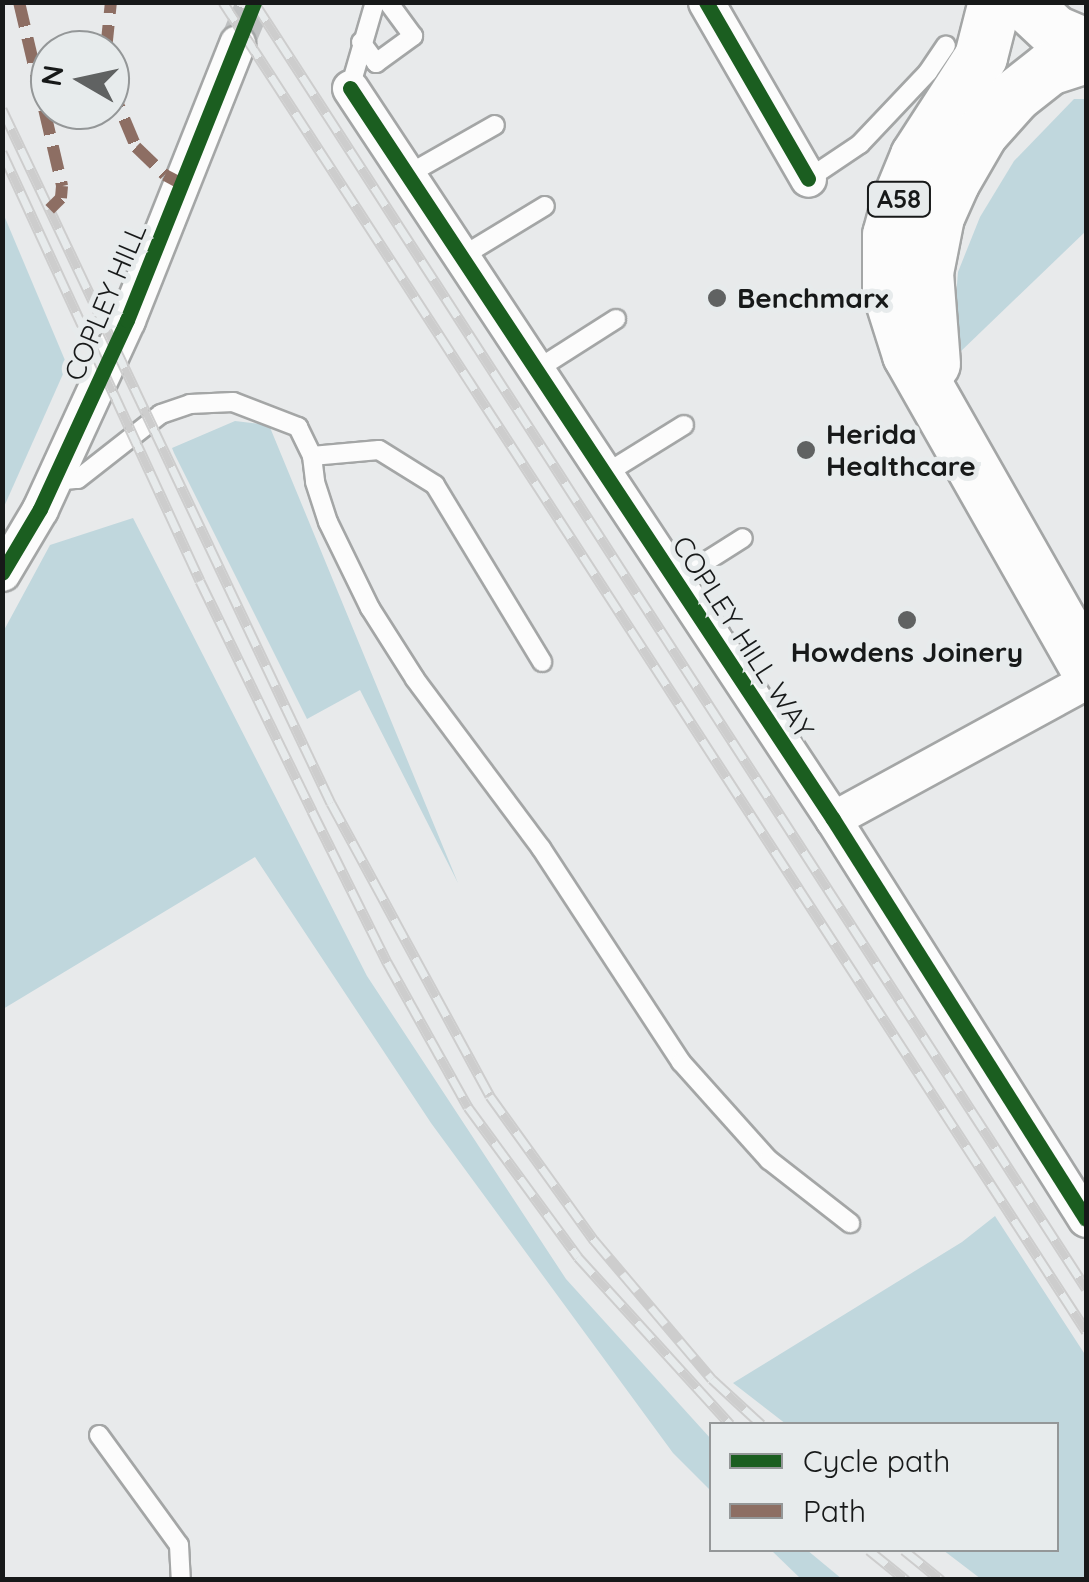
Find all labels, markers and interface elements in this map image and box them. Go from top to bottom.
north arrow [30,30,130,130]
text: N [33,63,71,88]
road number: A58 [866,179,932,219]
street label: COPLEY HILL [57,218,153,386]
place label: Benchmarx [737,281,889,315]
marker: Benchmarx [706,287,728,309]
place label: Herida Healthcare [826,417,976,483]
marker: Herida Healthcare [795,439,817,461]
street label: COPLEY HILL WAY [665,530,821,744]
marker: Howdens Joinery [896,609,918,631]
place label: Howdens Joinery [791,635,1023,669]
legend [709,1422,1059,1552]
text: Cycle path [803,1442,950,1480]
text: Path [803,1492,866,1530]

